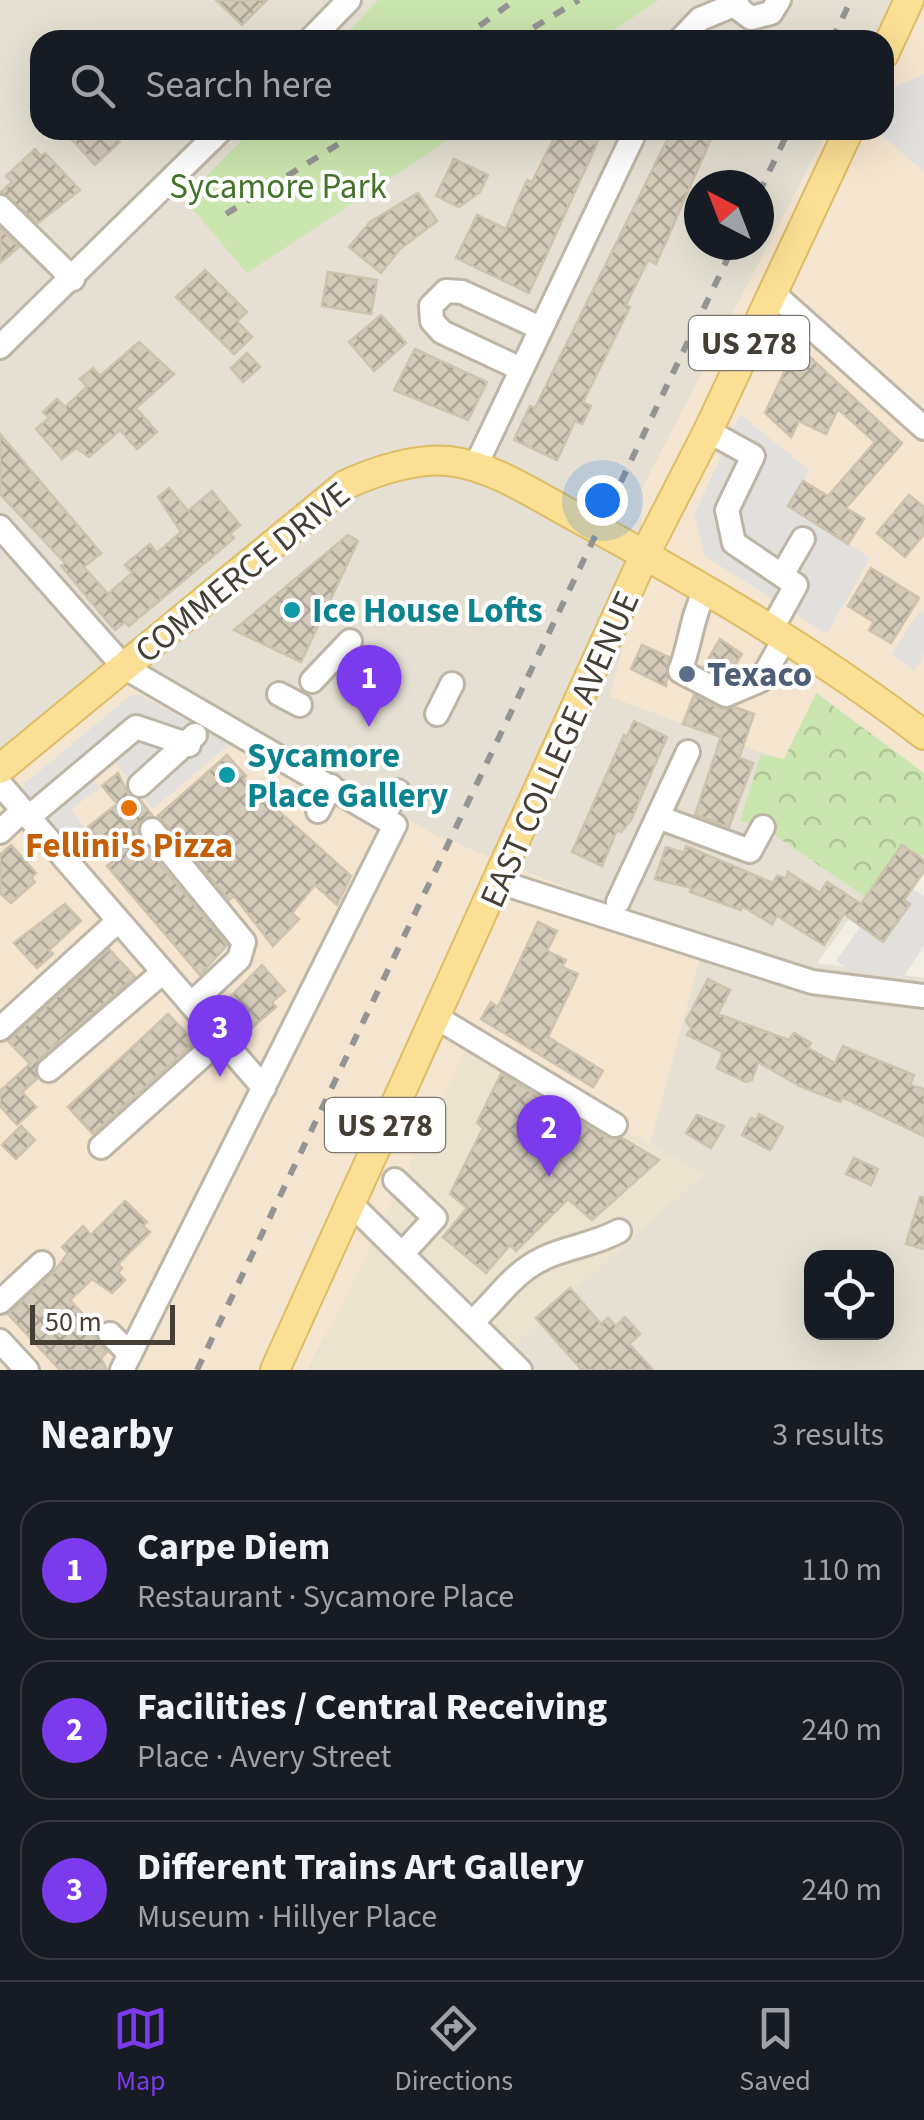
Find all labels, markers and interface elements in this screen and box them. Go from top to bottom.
search box [30,30,894,140]
icon: search [65,58,120,113]
text: Search here [145,58,332,112]
park label: Sycamore Park [169,162,388,212]
north arrow [684,170,774,260]
road number: US 278 [689,316,809,370]
street label: COMMERCE DRIVE [124,470,361,675]
your location [577,475,628,526]
street label: EAST COLLEGE AVENUE [468,583,652,916]
place label: Ice House Lofts [312,586,543,636]
marker: Ice House Lofts [281,599,303,621]
pin: 1 [336,644,402,727]
place label: Texaco [707,650,812,700]
marker: Texaco [676,663,698,685]
place label: Sycamore Place Gallery [247,731,448,821]
marker: Sycamore Place Gallery [216,764,238,786]
marker: Fellini's Pizza [118,797,140,819]
place label: Fellini's Pizza [25,821,233,871]
pin: 3 [188,994,252,1077]
pin: 2 [516,1094,582,1177]
road number: US 278 [325,1098,445,1152]
map controls [804,1250,894,1340]
button: locate [804,1250,894,1340]
scale bar [30,1300,175,1344]
text: 50 m [45,1302,102,1342]
text: Nearby [40,1405,174,1465]
text: 3 results [772,1412,884,1458]
text: Carpe Diem [137,1520,330,1574]
text: 1 [66,1547,83,1593]
text: 110 m [801,1547,882,1593]
text: Restaurant · Sycamore Place [137,1574,514,1620]
text: Facilities / Central Receiving [137,1680,607,1734]
text: 2 [66,1707,83,1753]
text: 240 m [801,1707,882,1753]
text: Place · Avery Street [137,1734,391,1780]
text: Different Trains Art Gallery [137,1840,584,1894]
text: 3 [66,1867,83,1913]
text: 240 m [801,1867,882,1913]
text: Museum · Hillyer Place [137,1894,437,1940]
tab: Map [113,2001,168,2101]
tab: Directions [395,2001,513,2101]
tab: Saved [739,2001,811,2101]

